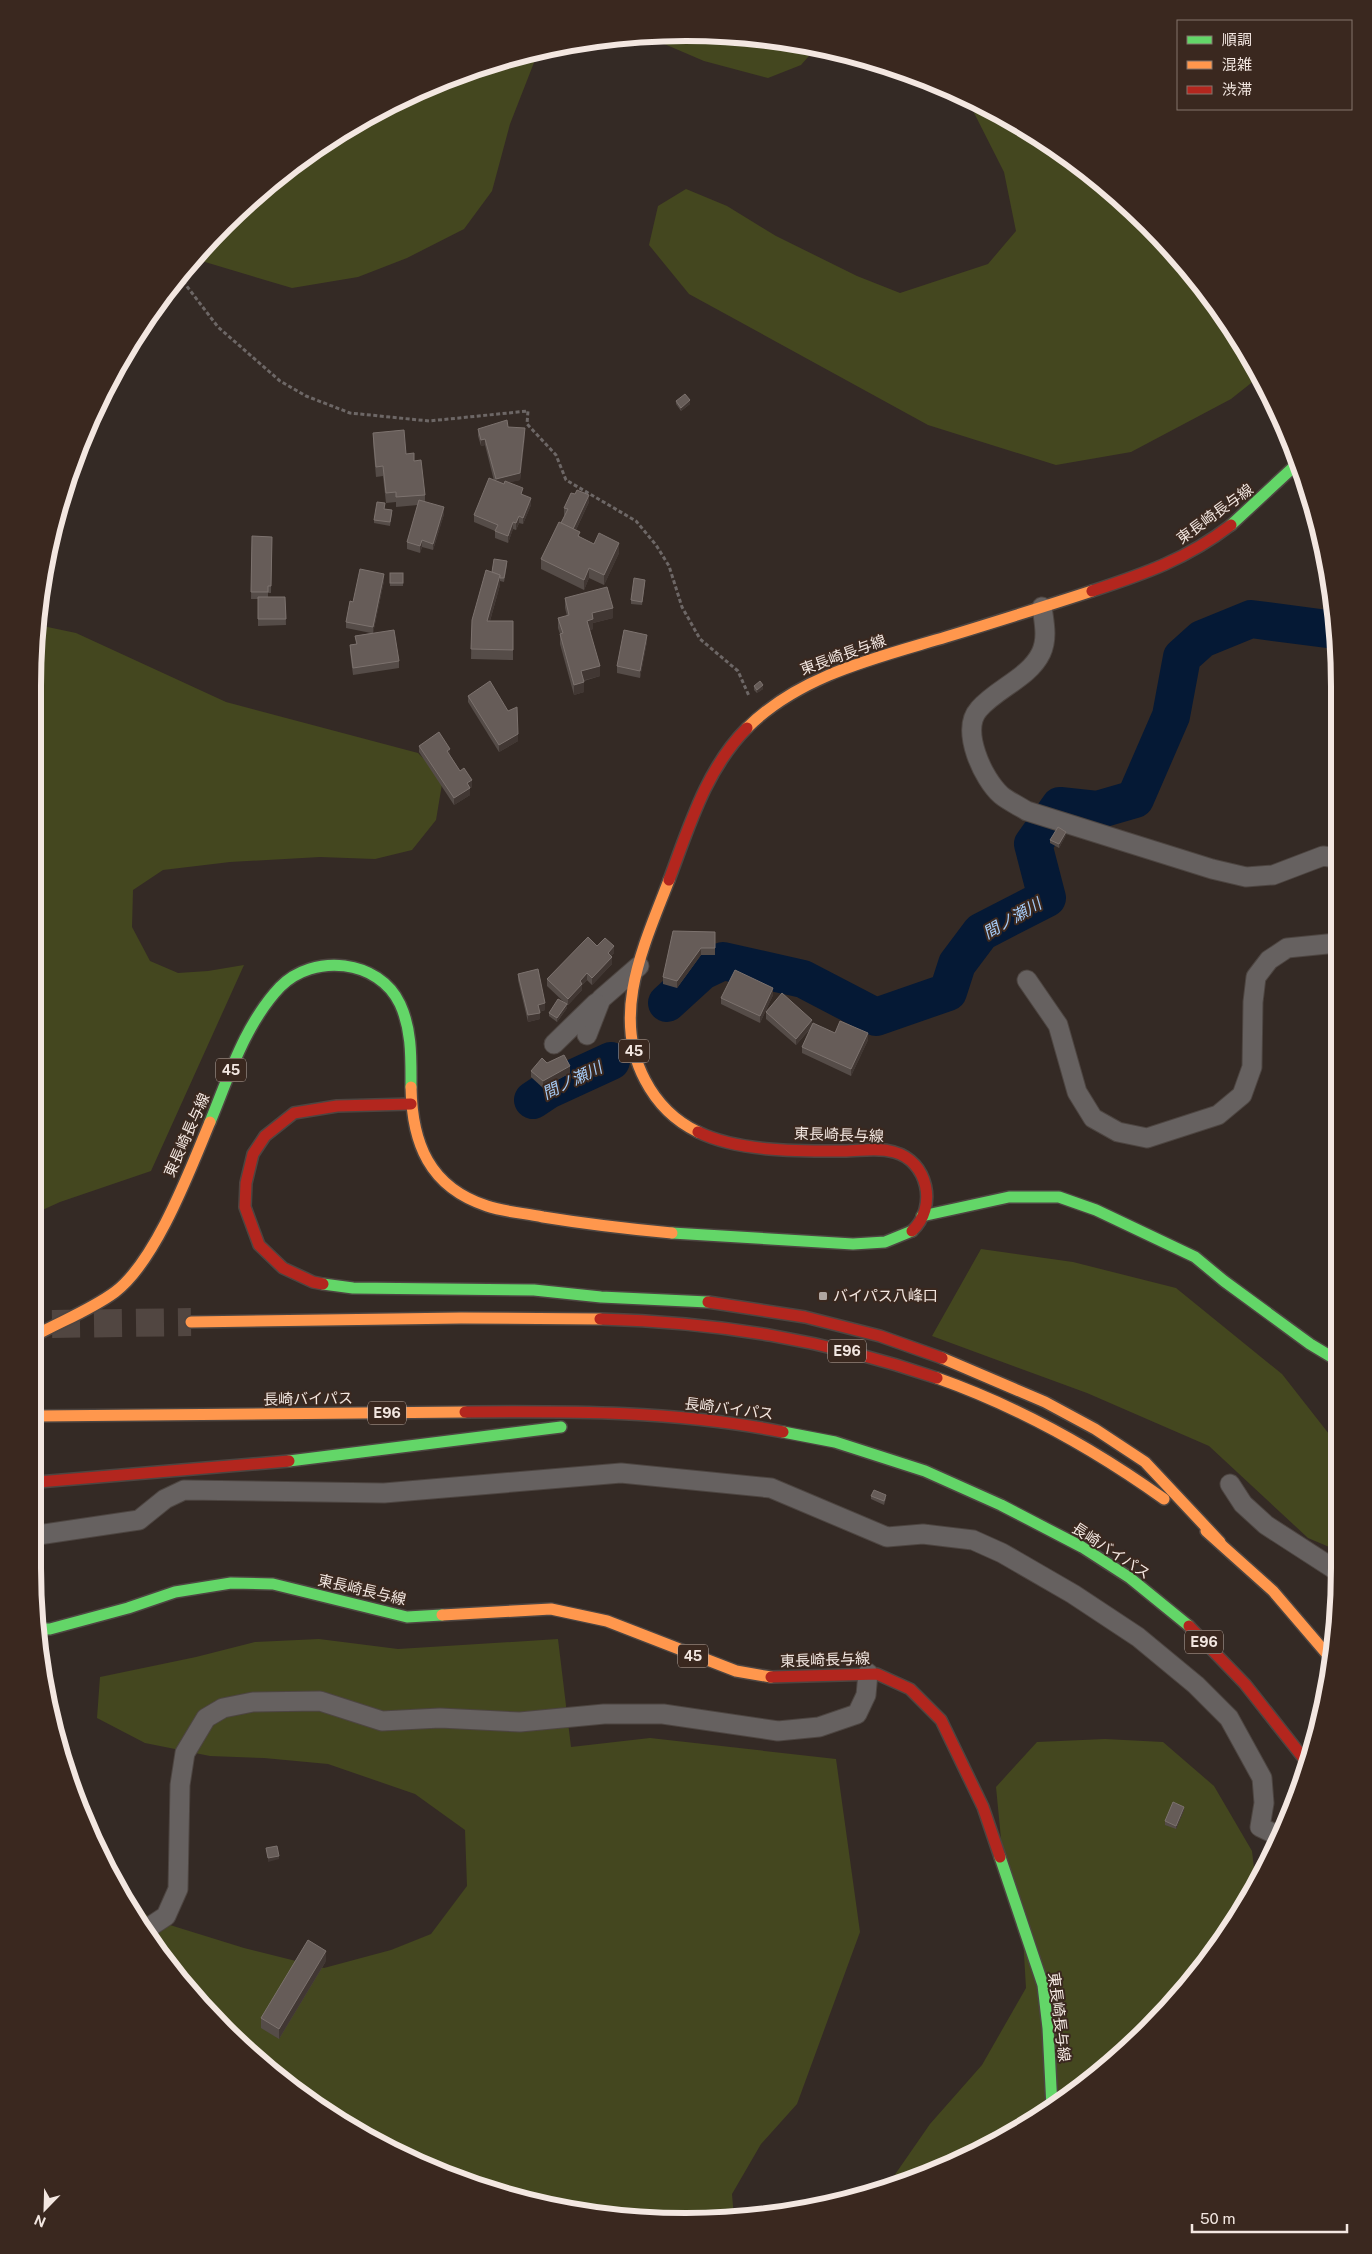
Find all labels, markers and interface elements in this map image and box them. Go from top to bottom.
legend [1177,20,1352,110]
text: 順調 [1222,31,1252,48]
text: 混雑 [1222,56,1252,73]
text: 渋滞 [1222,81,1252,98]
street label: 東長崎長与線 [1173,480,1256,547]
street label: 東長崎長与線 [798,631,888,678]
water label: 間ノ瀬川 [980,893,1046,943]
road number: 45 [619,1040,649,1062]
water label: 間ノ瀬川 [539,1057,607,1103]
road number: 45 [216,1058,246,1082]
street label: 東長崎長与線 [160,1090,213,1179]
street label: 東長崎長与線 [794,1124,884,1145]
place label: バイパス八峰口 [833,1287,938,1304]
marker: バイパス八峰口 [817,1290,829,1302]
road number: E96 [828,1340,866,1362]
street label: 長崎バイパス [263,1389,353,1408]
street label: 長崎バイパス [684,1395,775,1422]
road number: E96 [368,1402,406,1425]
street label: 長崎バイパス [1069,1519,1154,1582]
street label: 東長崎長与線 [316,1571,408,1608]
road number: E96 [1185,1630,1223,1654]
road number: 45 [678,1644,708,1668]
street label: 東長崎長与線 [780,1649,870,1670]
street label: 東長崎長与線 [1046,1971,1073,2063]
north arrow [20,2184,70,2234]
scale bar [1192,2202,1347,2234]
text: 50 m [1200,2210,1235,2227]
text: N [32,2211,48,2230]

